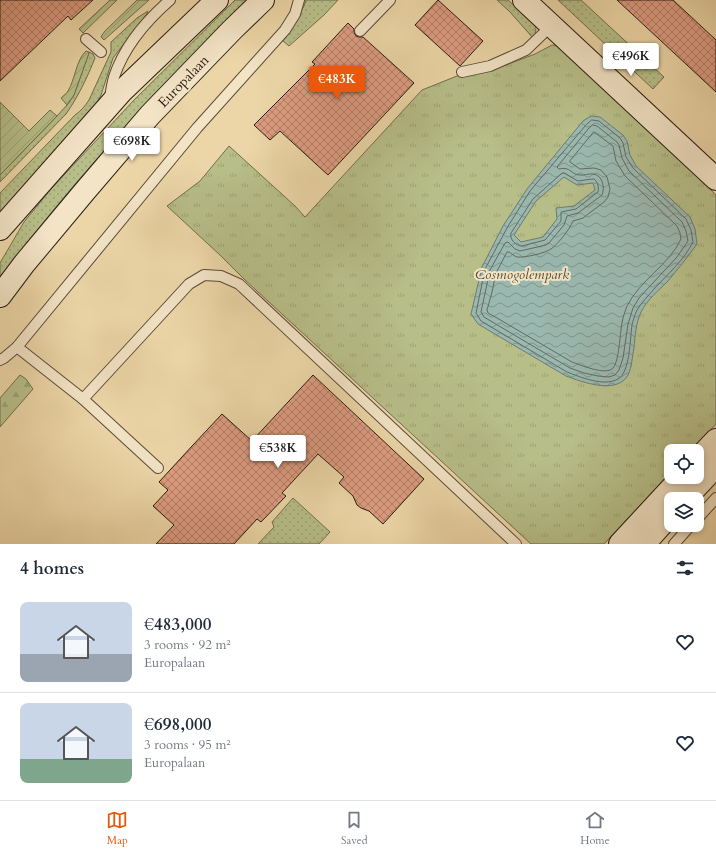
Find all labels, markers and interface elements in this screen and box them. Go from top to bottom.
pin: €496K [603,43,659,77]
text: €496K [612,47,650,65]
street label: Europalaan [154,51,213,112]
pin: €483K [309,66,365,100]
text: €483K [318,70,356,88]
pin: €698K [104,128,160,162]
text: €698K [113,132,151,150]
park label: Cosmogolempark [475,265,569,284]
pin: €538K [250,435,306,469]
text: €538K [259,439,297,457]
map controls [664,444,704,532]
button: locate [664,444,704,484]
button: layers [664,492,704,532]
text: 4 homes [20,557,84,580]
icon: filters [674,557,696,579]
text: €483,000 [144,613,211,636]
icon: home [52,618,100,666]
icon: heart [674,631,696,653]
text: 3 rooms · 92 m² [144,636,231,654]
text: Europalaan [144,654,205,672]
text: €698,000 [144,713,211,736]
icon: home [52,719,100,767]
icon: heart [674,732,696,754]
text: 3 rooms · 95 m² [144,736,231,754]
text: Europalaan [144,754,205,772]
tab: Map [106,809,128,848]
tab: Saved [341,809,368,848]
tab: Home [580,809,610,848]

